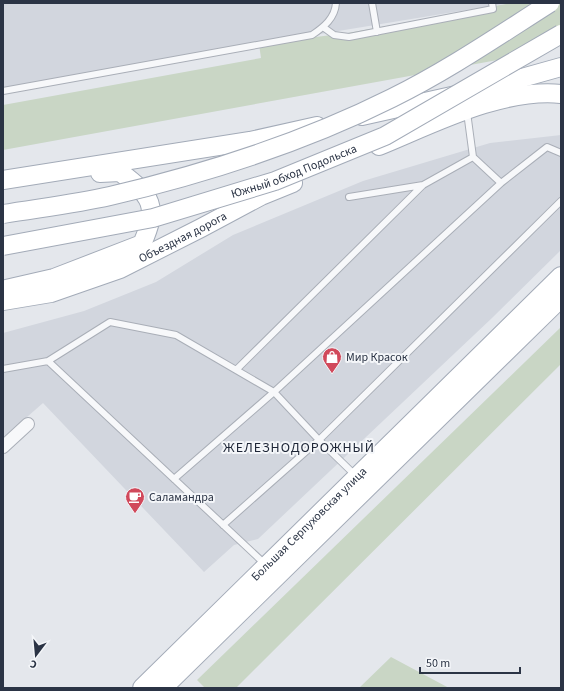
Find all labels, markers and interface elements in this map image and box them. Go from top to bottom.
street label: Южный обход Подольска [229,140,359,202]
street label: Объездная дорога [136,207,230,267]
shop icon: Мир Красок [321,346,343,374]
place label: Мир Красок [346,349,408,366]
district label: ЖЕЛЕЗНОДОРОЖНЫЙ [223,438,375,458]
street label: Большая Серпуховская улица [247,463,371,585]
cafe icon: Саламандра [124,486,146,514]
place label: Саламандра [149,489,214,506]
north arrow [16,635,56,675]
scale bar [420,649,520,675]
text: 50 m [426,655,450,672]
text: С [28,656,39,672]

